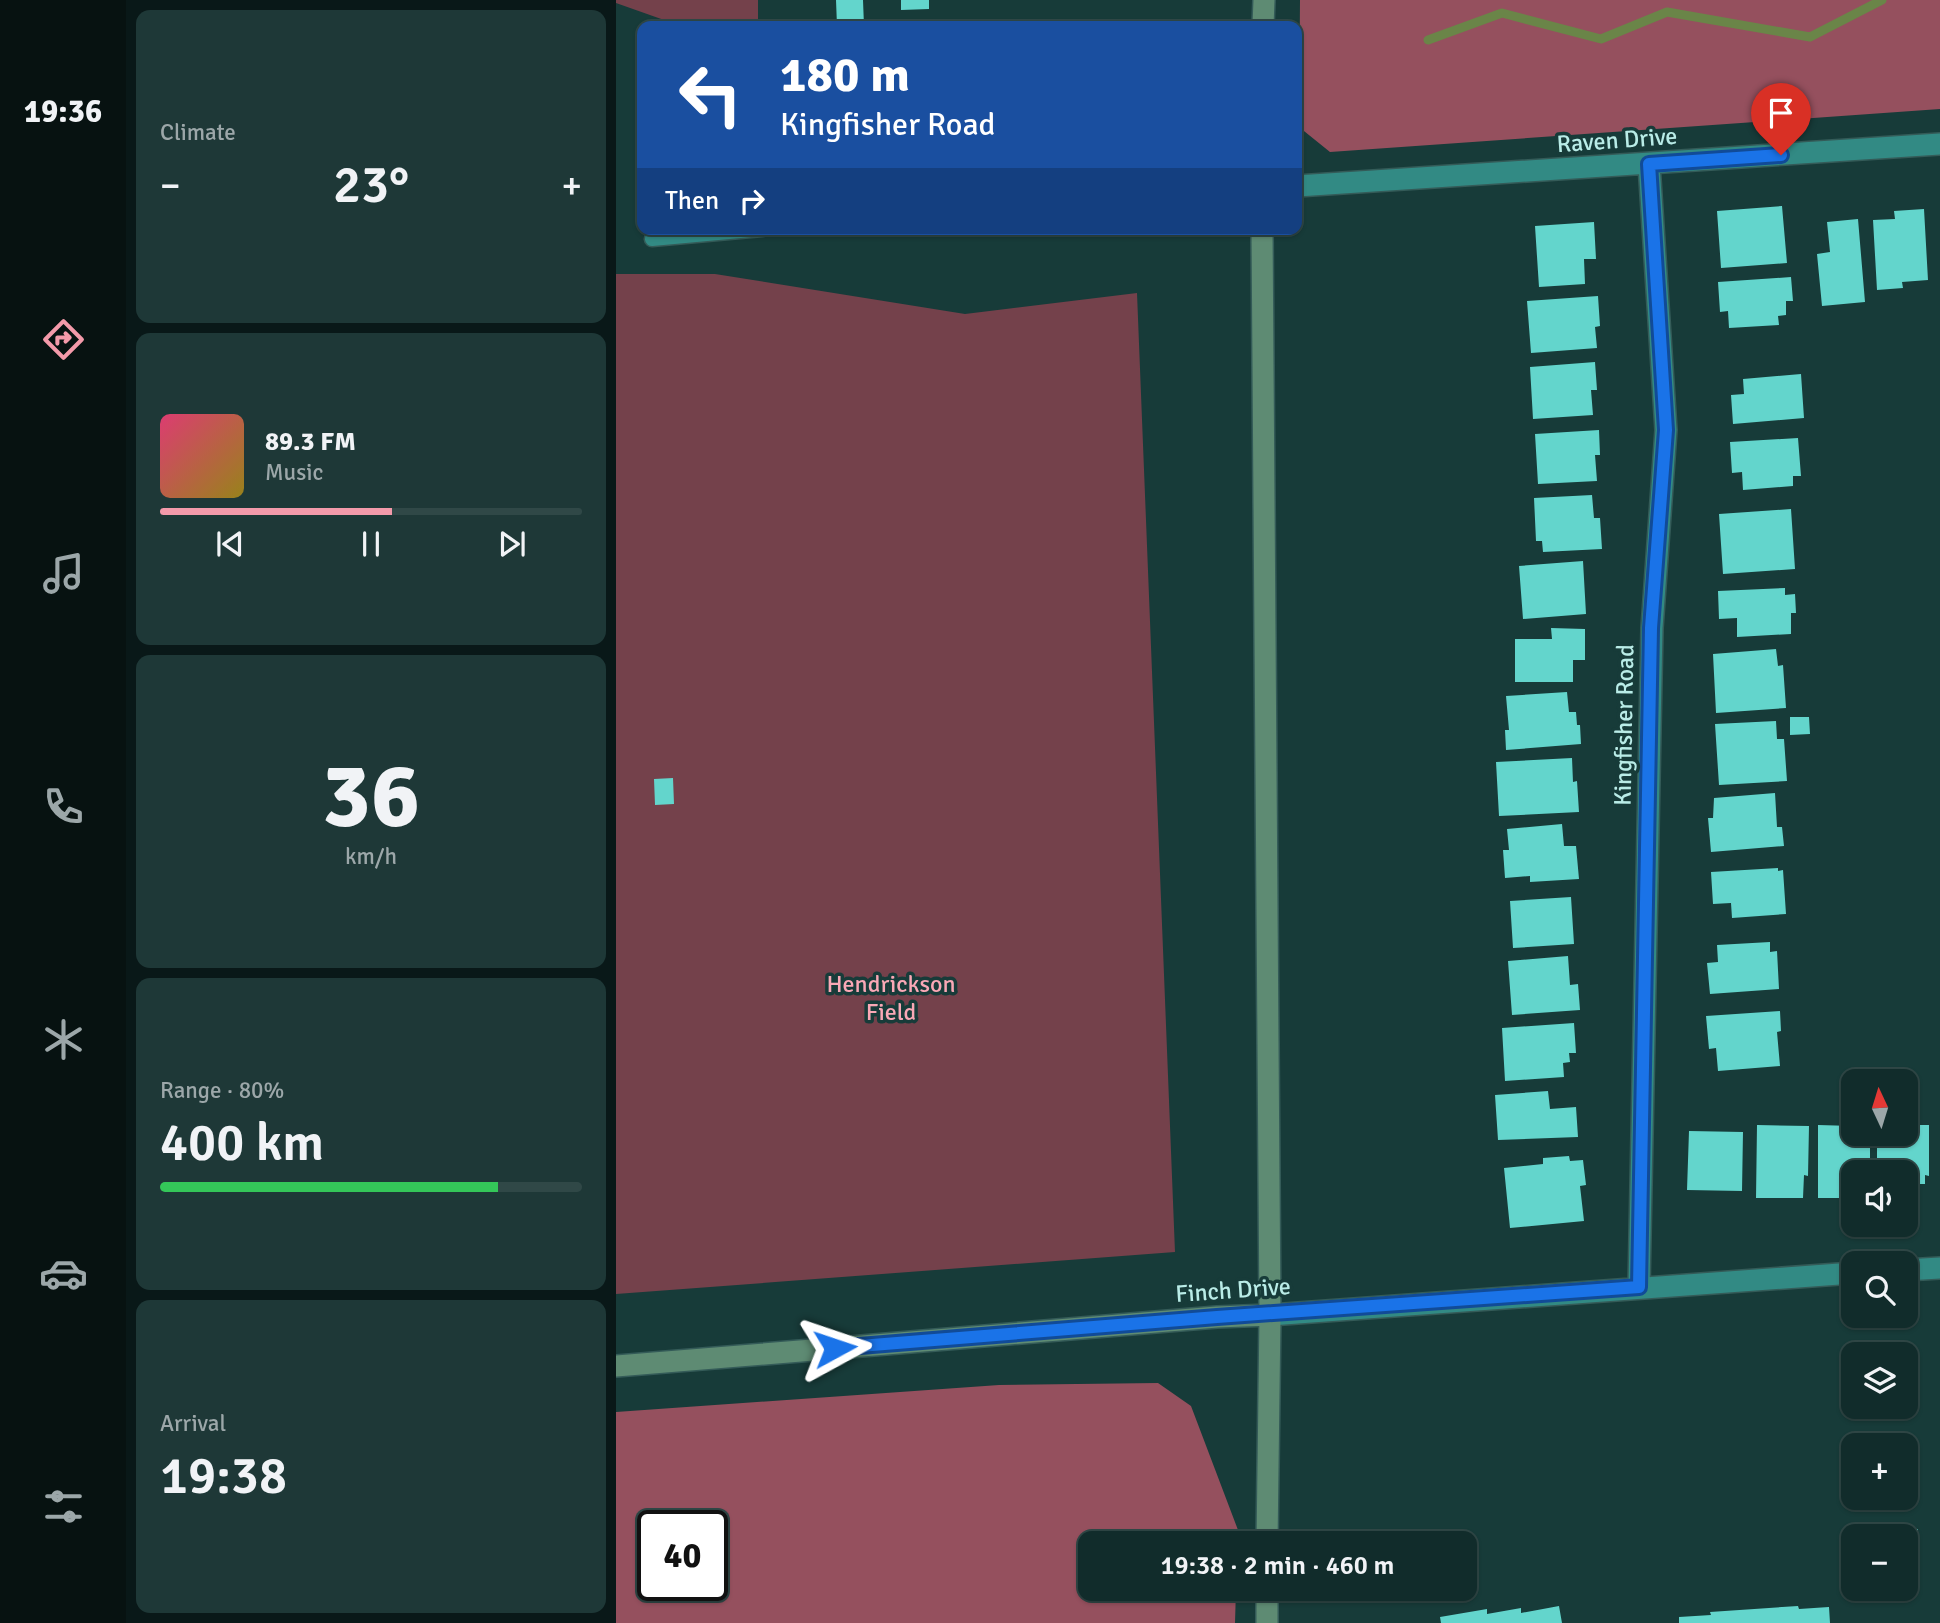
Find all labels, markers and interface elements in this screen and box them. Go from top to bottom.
text: 180 m [780,45,910,105]
icon: left [665,49,756,140]
pin [1751,83,1811,155]
text: 19:36 [24,92,102,131]
icon: arrive [1762,94,1800,132]
text: Kingfisher Road [780,105,995,144]
text: Climate [160,118,236,147]
street label: Raven Drive [1556,121,1678,159]
text: 23° [333,153,409,217]
text: − [160,162,181,209]
text: + [561,162,582,209]
icon: right [733,182,771,220]
text: Then [665,185,719,217]
icon: directions [39,315,88,364]
text: 89.3 FM [265,426,356,458]
text: Music [265,458,323,487]
icon: previous [211,525,249,563]
icon: pause [352,525,390,563]
icon: next [493,525,531,563]
icon: music [39,549,88,598]
street label: Kingfisher Road [1608,644,1640,806]
text: 36 [322,740,420,853]
icon: phone [39,782,88,831]
text: km/h [345,842,397,871]
park label: Hendrickson Field [826,969,956,1027]
icon: climate [39,1015,88,1064]
north arrow [1841,1069,1918,1146]
map controls [1841,1069,1918,1601]
text: Range · 80% [160,1076,284,1105]
text: 400 km [160,1111,324,1175]
button: sound [1841,1160,1918,1237]
icon: car [39,1249,88,1298]
button: search [1841,1251,1918,1328]
street label: Finch Drive [1174,1271,1292,1309]
position arrow [798,1311,872,1385]
button: layers [1841,1342,1918,1419]
text: Arrival [160,1409,226,1438]
button: + [1841,1433,1918,1510]
text: 19:38 [160,1444,287,1508]
icon: filters [39,1482,88,1531]
speed limit sign: 40 [637,1510,728,1601]
button: − [1841,1524,1918,1601]
text: 19:38 · 2 min · 460 m [1161,1550,1394,1582]

